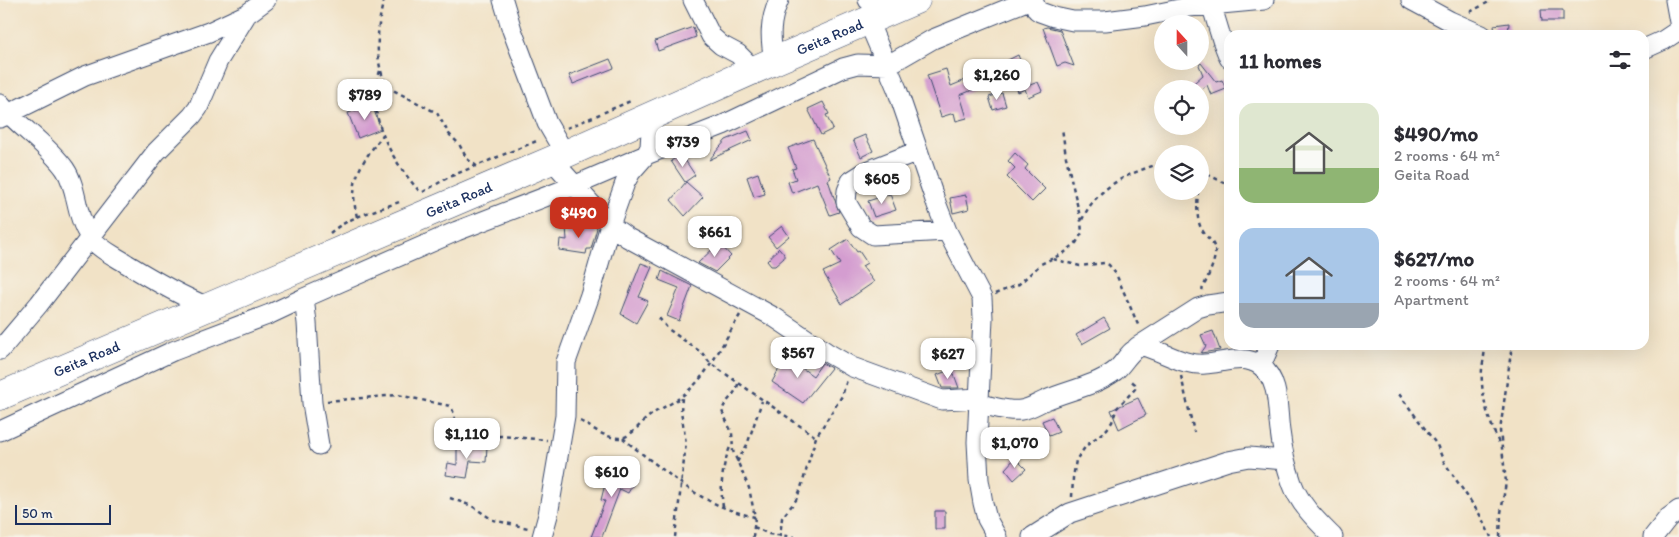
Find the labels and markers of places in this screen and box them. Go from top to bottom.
pin: $1,260 [956,58,1038,101]
pin: $789 [335,78,395,121]
pin: $739 [653,126,713,168]
pin: $605 [852,162,912,205]
pin: $490 [549,196,609,239]
pin: $661 [685,216,745,258]
pin: $567 [768,336,828,379]
pin: $627 [918,338,978,380]
pin: $1,110 [426,418,508,460]
pin: $1,070 [974,426,1056,469]
pin: $610 [582,456,642,498]

